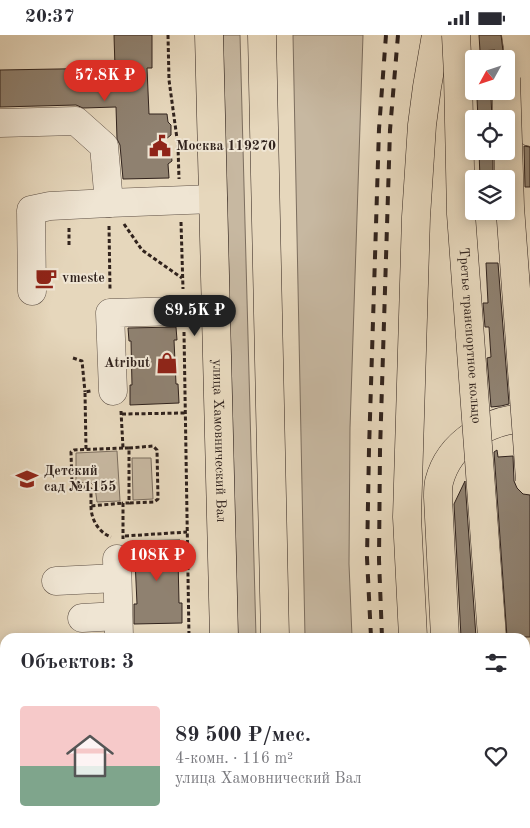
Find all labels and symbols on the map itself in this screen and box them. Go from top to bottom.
north arrow [465,50,515,100]
pin: 57.8K ₽ [59,59,151,102]
public building icon: Москва 119270 [147,133,173,159]
place label: Москва 119270 [176,139,276,153]
street label: Третье транспортное кольцо [456,247,483,424]
cafe icon: vmeste [33,265,59,291]
place label: vmeste [62,271,105,285]
pin: 89.5K ₽ [149,295,241,337]
shop icon: Atribut [154,350,180,376]
place label: Atribut [104,356,150,370]
street label: улица Хамовнический Вал [210,359,228,523]
place label: Детский сад №1155 [44,464,116,494]
school or university icon: Детский сад №1155 [14,466,40,492]
pin: 108K ₽ [116,539,198,582]

